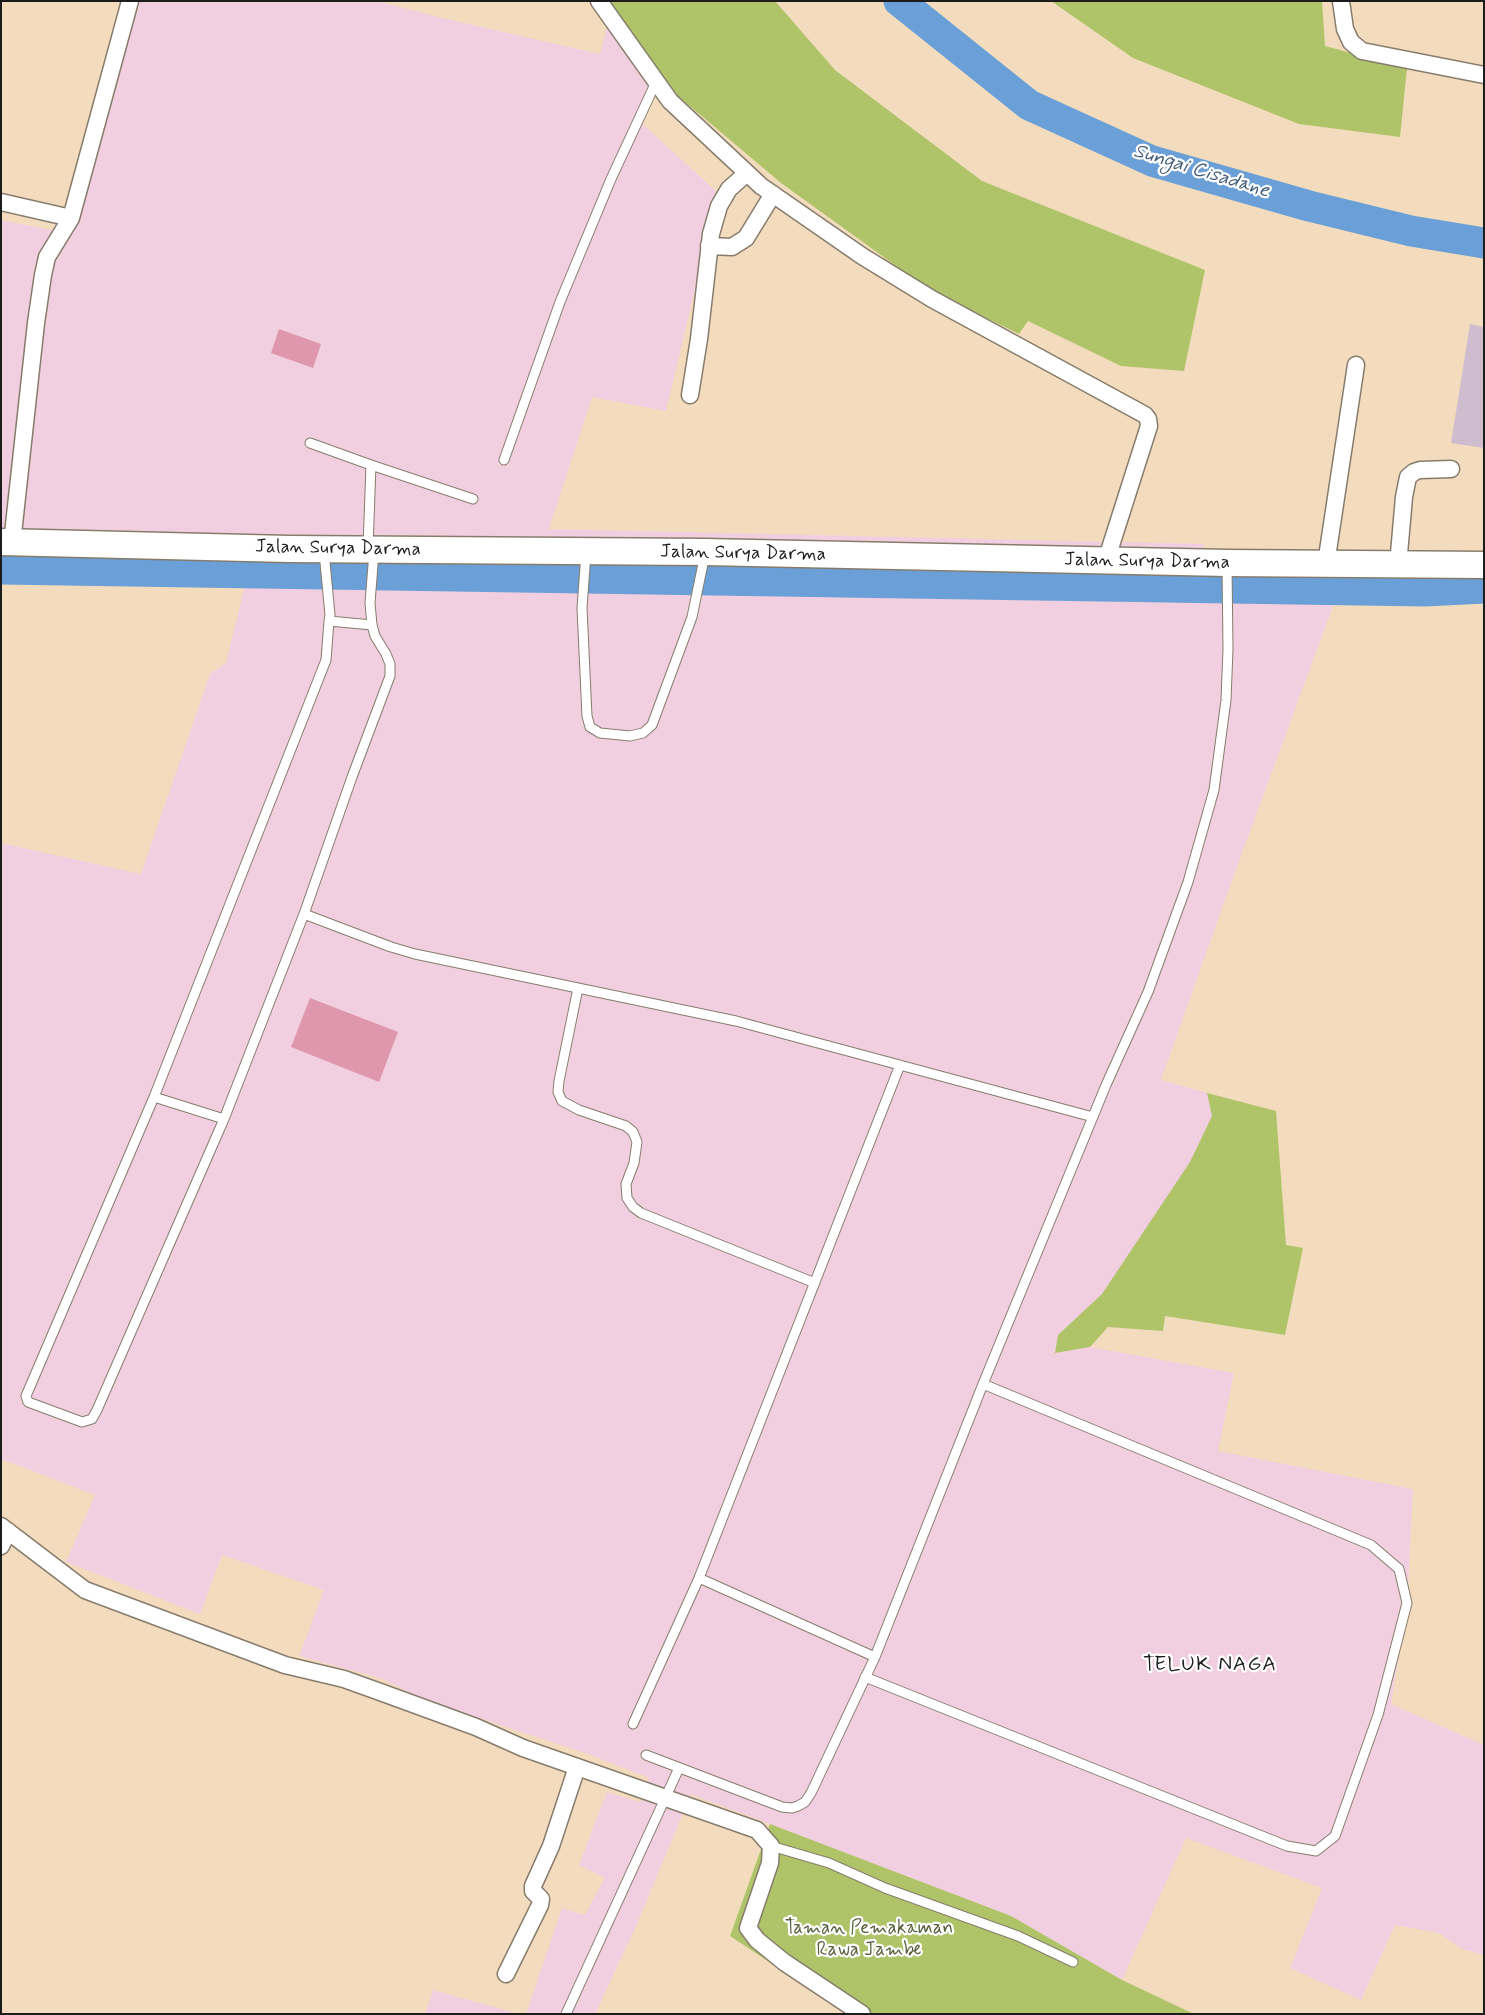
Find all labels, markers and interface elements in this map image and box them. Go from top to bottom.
water label: Sungai Cisadane [1130,140,1272,204]
street label: Jalan Surya Darma [255,536,421,562]
street label: Jalan Surya Darma [660,541,826,567]
street label: Jalan Surya Darma [1064,549,1230,575]
district label: TELUK NAGA [1144,1653,1276,1679]
park label: Taman Pemakaman Rawa Jambe [785,1918,953,1962]

